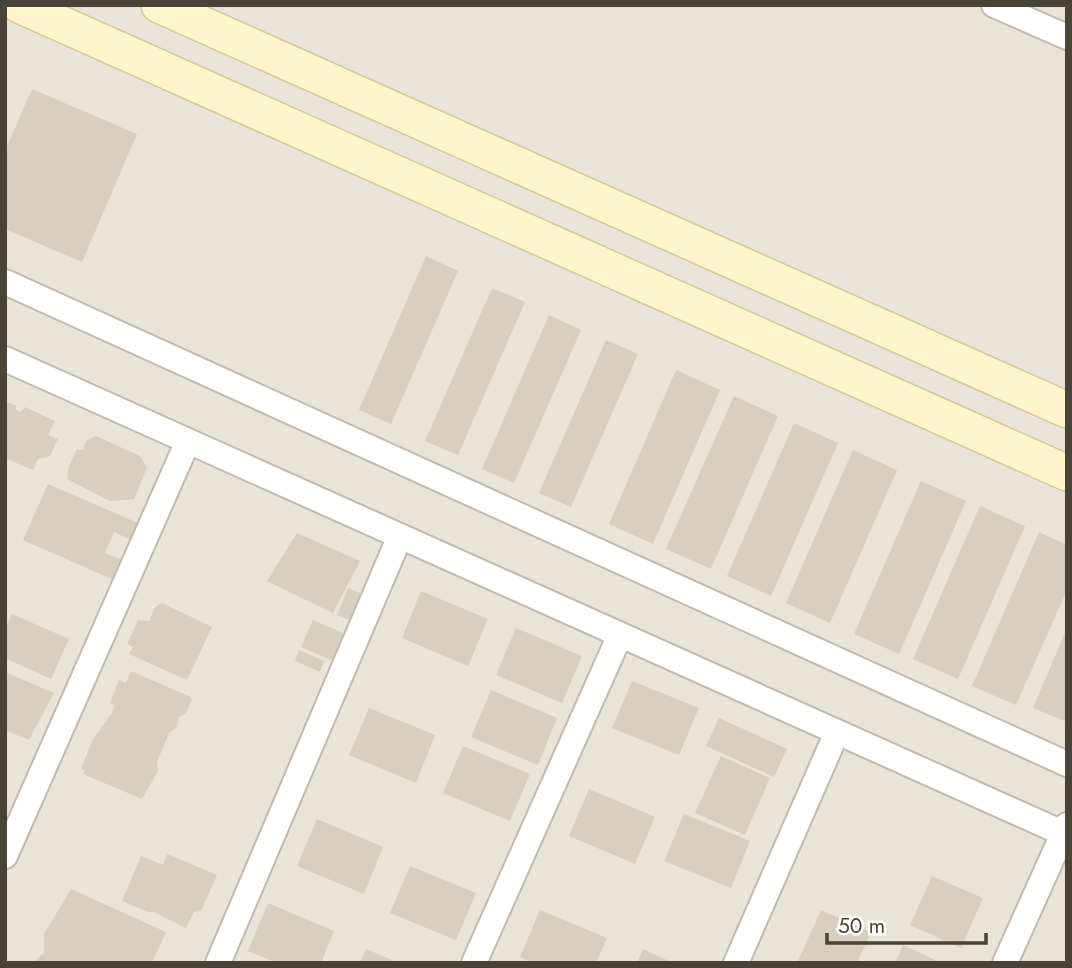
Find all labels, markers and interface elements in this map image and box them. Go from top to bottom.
scale bar [827,902,986,946]
text: 50 m [838,911,885,941]

